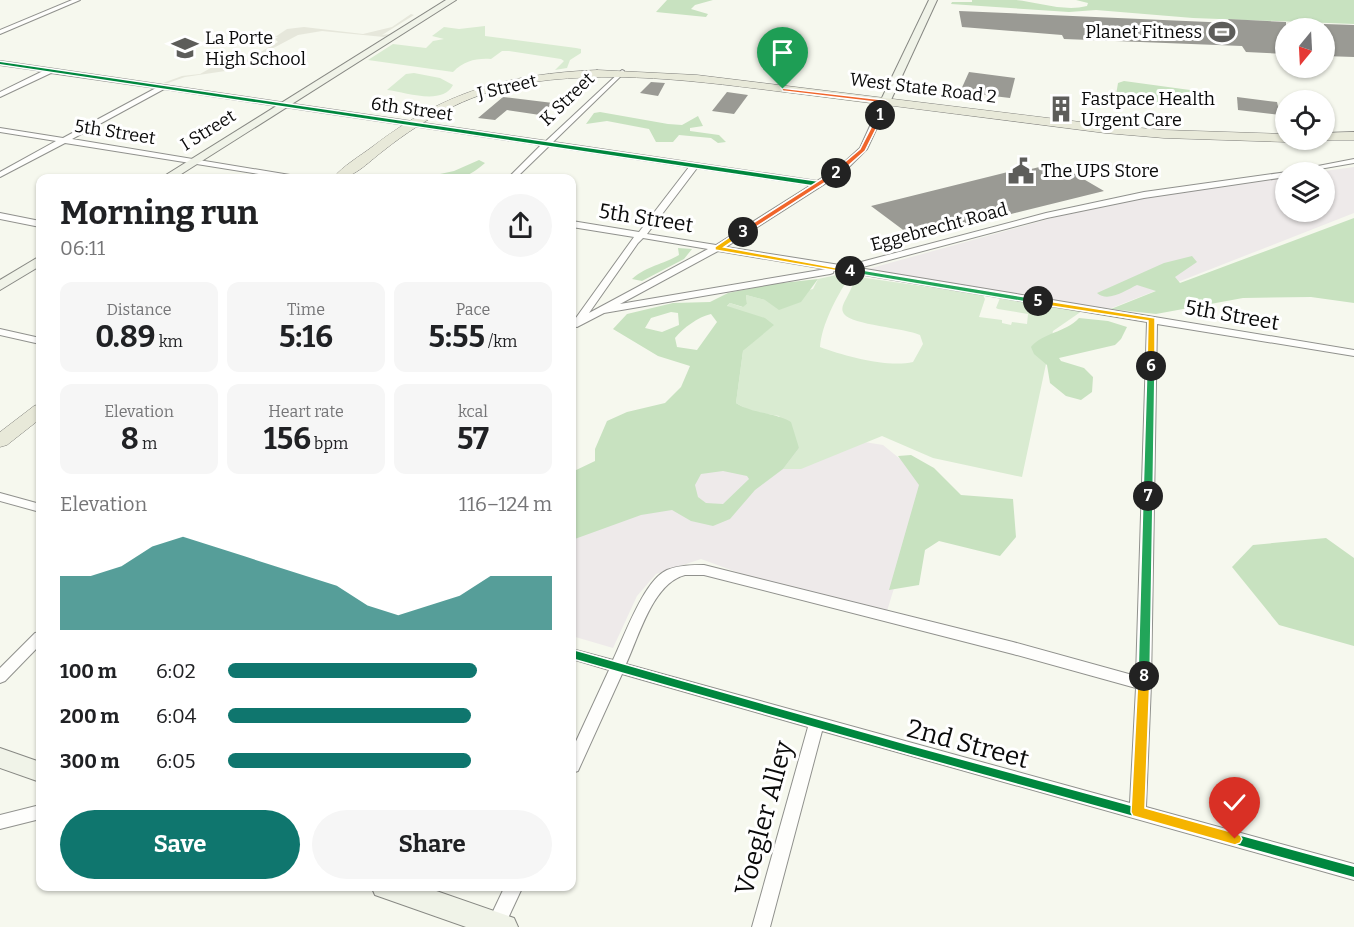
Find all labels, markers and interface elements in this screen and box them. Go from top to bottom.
sports icon: Planet Fitness [1207,17,1237,47]
north arrow [1275,18,1335,78]
map controls [1275,18,1335,222]
place label: Planet Fitness [1085,21,1202,43]
place label: La Porte High School [205,27,306,70]
pin [757,27,808,89]
school or university icon: La Porte High School [170,33,200,63]
icon: arrive [766,36,799,69]
street label: K Street [535,67,599,130]
street label: West State Road 2 [848,68,998,108]
street label: J Street [474,69,539,105]
place label: Fastpace Health Urgent Care [1081,88,1215,131]
button: locate [1275,90,1335,150]
street label: 6th Street [370,92,455,126]
building icon: Fastpace Health Urgent Care [1046,94,1076,124]
pin: 1 [865,100,895,130]
street label: I Street [176,104,240,155]
text: 1 [877,105,883,124]
street label: 5th Street [73,115,157,149]
public building icon: The UPS Store [1006,156,1036,186]
pin: 2 [821,158,851,188]
place label: The UPS Store [1041,160,1159,182]
button: layers [1275,162,1335,222]
text: 2 [831,163,841,182]
text: Morning run [60,193,258,233]
button: share [489,194,552,257]
street label: 5th Street [597,198,695,238]
street label: Eggebrecht Road [868,198,1010,256]
pin: 3 [728,217,758,247]
text: 3 [738,222,748,241]
text: 06:11 [60,236,105,260]
pin: 4 [835,256,865,286]
text: 4 [845,261,855,280]
pin: 5 [1023,286,1053,316]
text: 5 [1034,291,1042,310]
street label: 5th Street [1183,294,1281,336]
text: Distance [107,300,171,319]
text: Time [287,300,325,319]
text: Pace [456,300,490,319]
text: 0.89 [95,319,156,355]
text: 5:16 [279,319,333,355]
text: 5:55 [429,319,485,355]
text: km [156,332,183,351]
text: /km [485,332,517,351]
pin: 6 [1136,351,1166,381]
text: 6 [1146,356,1156,375]
text: Elevation [104,402,174,421]
text: Heart rate [268,402,344,421]
text: kcal [458,402,488,421]
text: 8 [121,421,139,457]
text: 156 [264,421,311,457]
text: 57 [457,421,489,457]
text: m [139,434,157,453]
text: bpm [311,434,348,453]
pin: 7 [1133,481,1163,511]
text: 7 [1144,486,1152,505]
text: Elevation [60,492,147,516]
text: 116–124 m [459,492,552,516]
text: 100 m [60,659,117,683]
text: 6:02 [156,659,196,683]
pin: 8 [1129,661,1159,691]
text: 8 [1139,666,1149,685]
text: 200 m [60,704,119,728]
text: 6:04 [156,704,196,728]
street label: 2nd Street [904,713,1033,775]
street label: Voegler Alley [729,737,800,898]
text: 300 m [60,749,120,773]
text: 6:05 [156,749,195,773]
pin [1209,777,1260,839]
icon: check [1218,786,1251,819]
button: Save [60,810,300,879]
button: Share [312,810,552,879]

